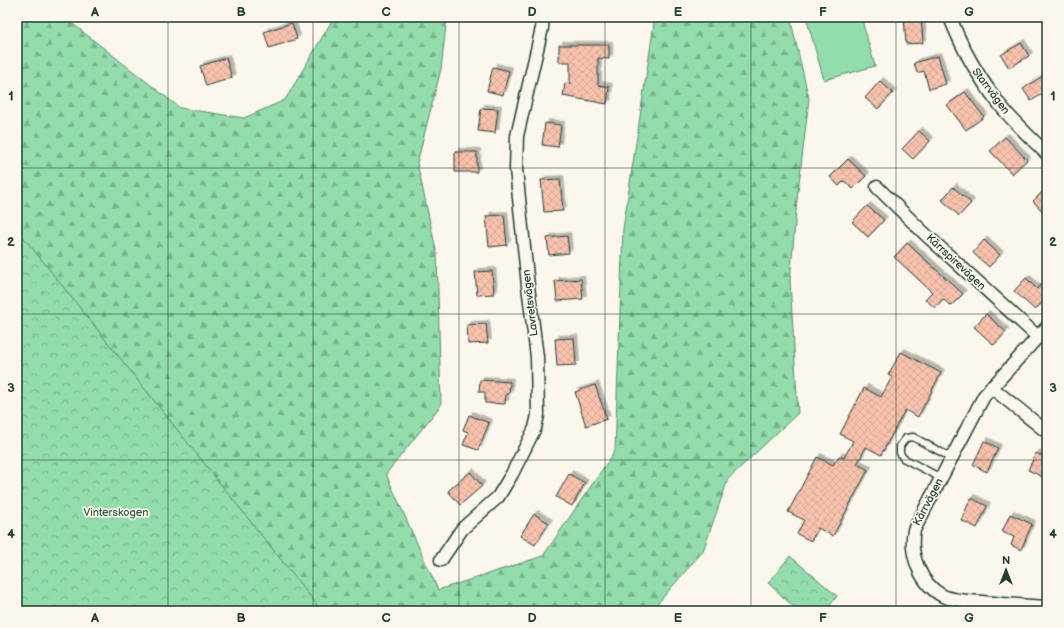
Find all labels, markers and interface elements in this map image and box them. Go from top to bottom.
text: A [90,4,99,20]
text: B [236,4,246,20]
text: C [381,4,391,20]
text: D [527,4,537,20]
text: E [674,4,683,20]
text: F [819,4,827,20]
text: G [964,4,974,20]
street label: Starrvägen [969,65,1013,117]
text: 1 [8,88,14,104]
text: 1 [1050,88,1056,104]
street label: Kärrspirevägen [924,231,988,293]
text: 2 [7,234,15,250]
text: 2 [1049,234,1057,250]
street label: Lavretsvägen [519,269,541,337]
text: 3 [7,380,15,396]
text: 3 [1049,380,1057,396]
street label: Kärrvägen [910,476,946,528]
park label: Vinterskogen [83,506,149,519]
text: 4 [7,526,15,542]
text: 4 [1049,526,1057,542]
north arrow [986,550,1026,590]
text: N [1002,554,1010,567]
text: A [90,610,99,626]
text: B [236,610,246,626]
text: C [381,610,391,626]
text: D [527,610,537,626]
text: E [674,610,683,626]
text: F [819,610,827,626]
text: G [964,610,974,626]

